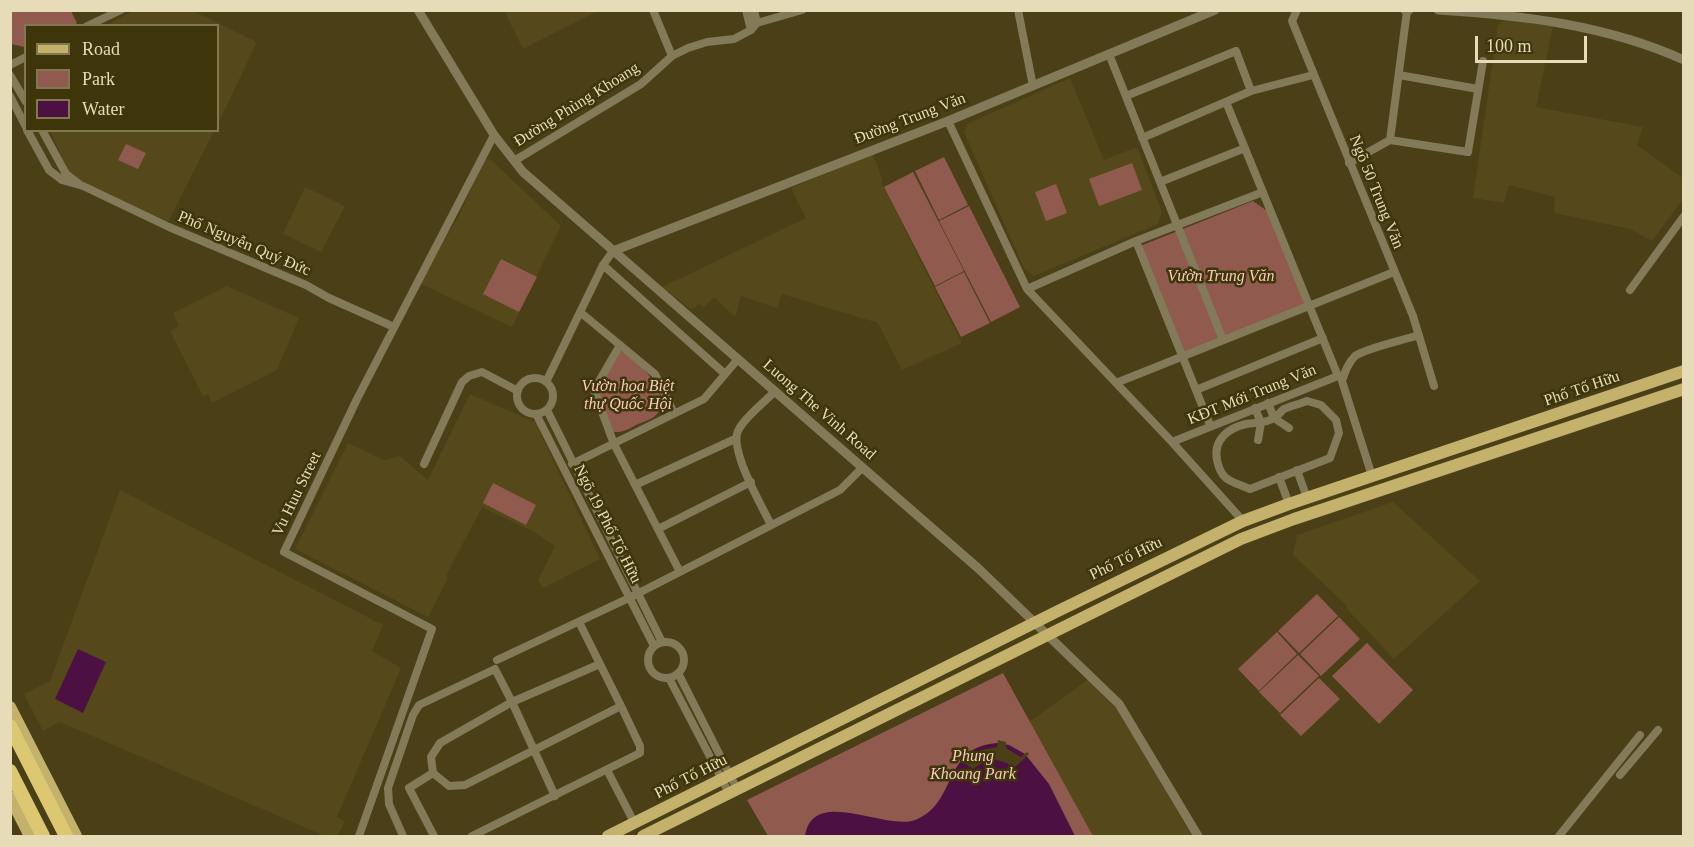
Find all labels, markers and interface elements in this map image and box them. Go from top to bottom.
legend [24,24,219,132]
scale bar [1478,24,1590,62]
text: 100 m [1486,36,1532,56]
text: Road [82,39,120,59]
street label: Đường Phùng Khoang [511,59,643,151]
text: Park [82,69,115,89]
street label: Đường Trung Văn [852,89,968,149]
text: Water [82,99,125,119]
street label: Ngõ 50 Trung Văn [1344,132,1408,252]
street label: Phố Nguyễn Quý Đức [175,207,313,281]
park label: Vườn Trung Văn [1167,267,1275,287]
street label: Luong The Vinh Road [759,356,879,464]
street label: KĐT Mới Trung Văn [1185,360,1319,430]
street label: Phố Tố Hữu [1542,367,1622,411]
park label: Vườn hoa Biệt thự Quốc Hội [582,377,674,415]
street label: Vu Huu Street [268,449,326,539]
street label: Ngõ 19 Phố Tố Hữu [569,462,645,586]
street label: Phố Tố Hữu [1086,533,1166,585]
park label: Phung Khoang Park [930,747,1016,785]
street label: Phố Tố Hữu [651,751,731,803]

